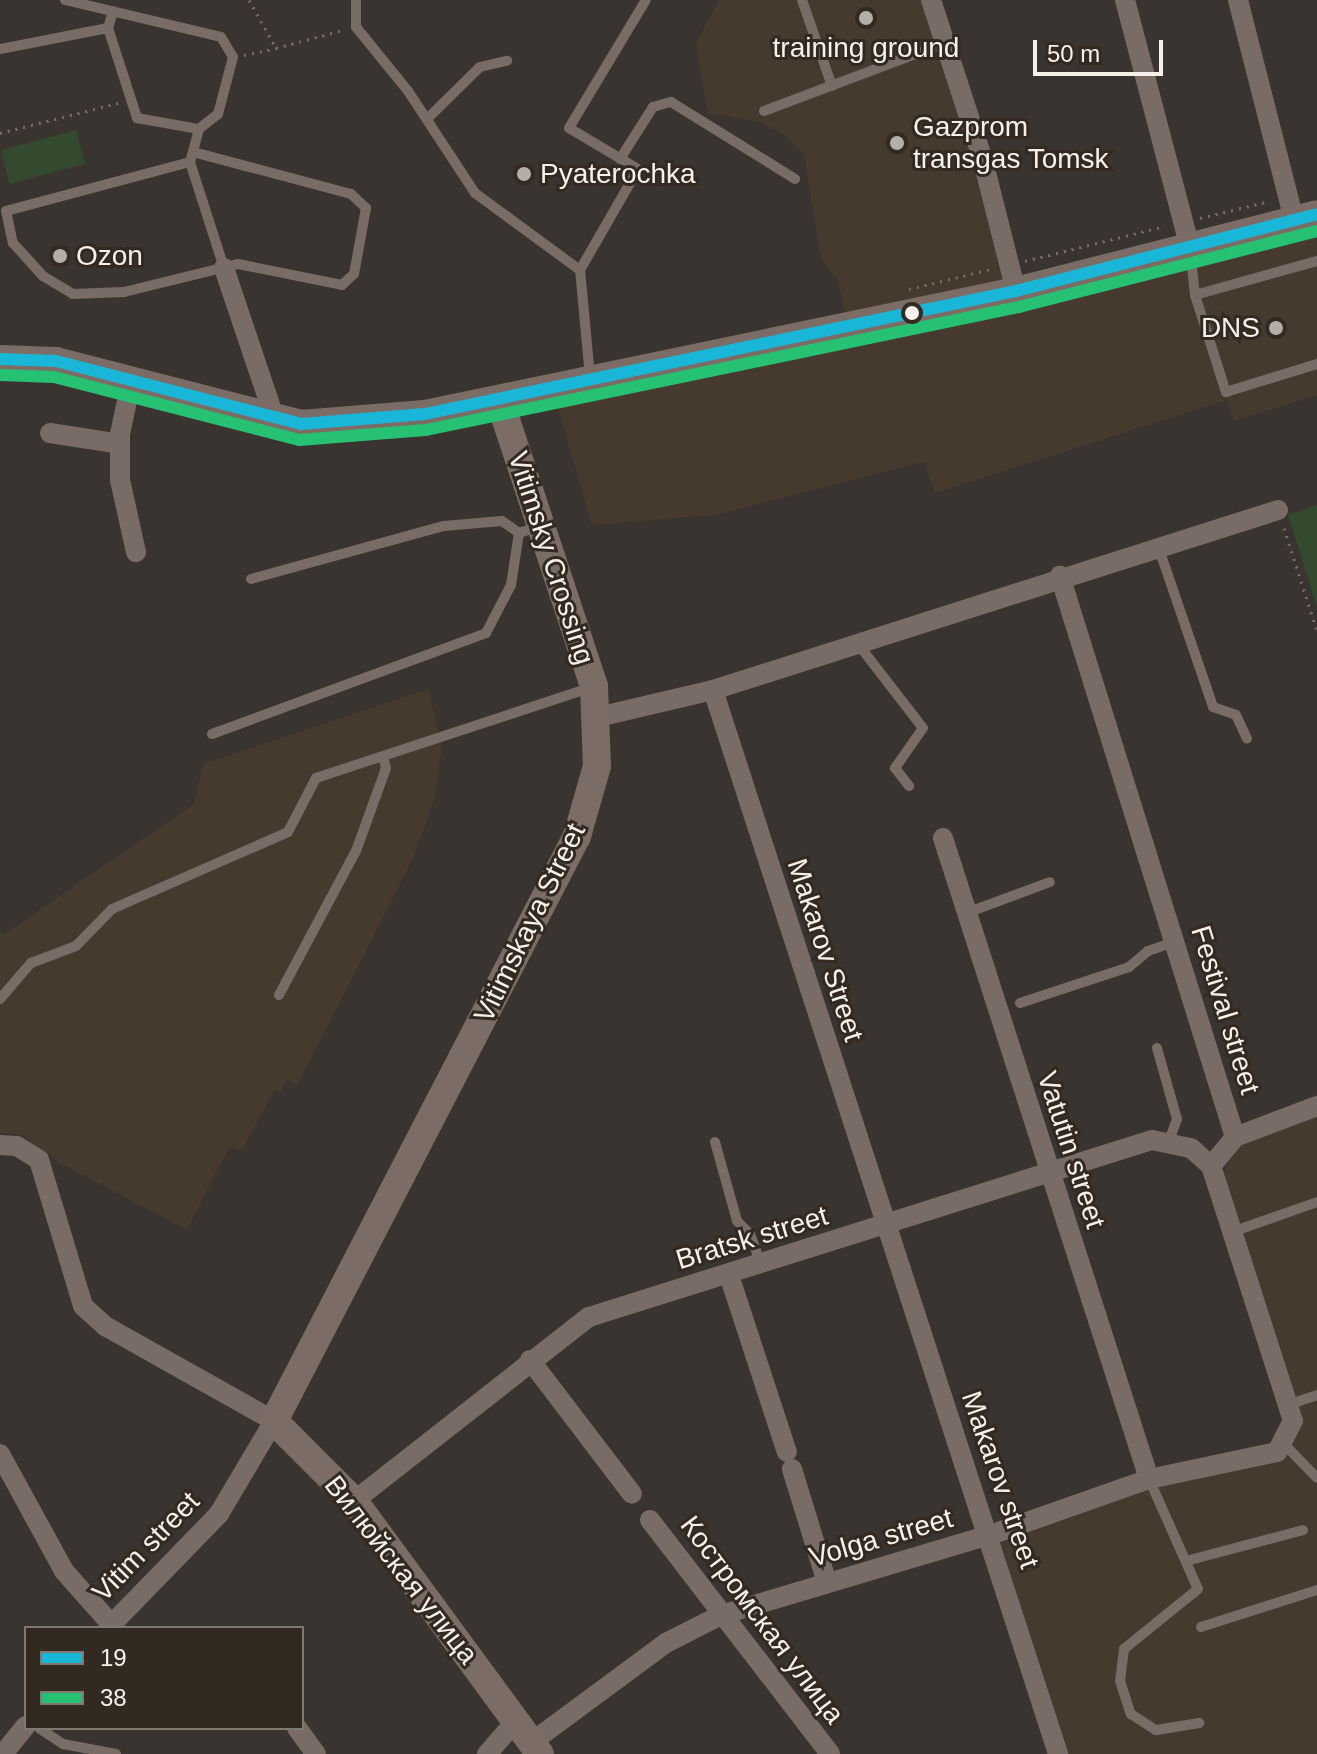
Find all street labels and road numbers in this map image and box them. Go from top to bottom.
street label: Vitimsky Crossing [501,447,601,669]
street label: Vitimskaya Street [467,818,593,1028]
street label: Makarov Street [780,855,870,1045]
street label: Festival street [1183,922,1267,1098]
street label: Vatutin street [1030,1067,1112,1233]
street label: Bratsk street [672,1199,832,1277]
street label: Makarov street [954,1387,1046,1573]
street label: Вилюйская улица [317,1469,485,1671]
street label: Vitim street [85,1485,207,1609]
street label: Volga street [805,1501,957,1575]
street label: Костромская улица [673,1509,851,1731]

